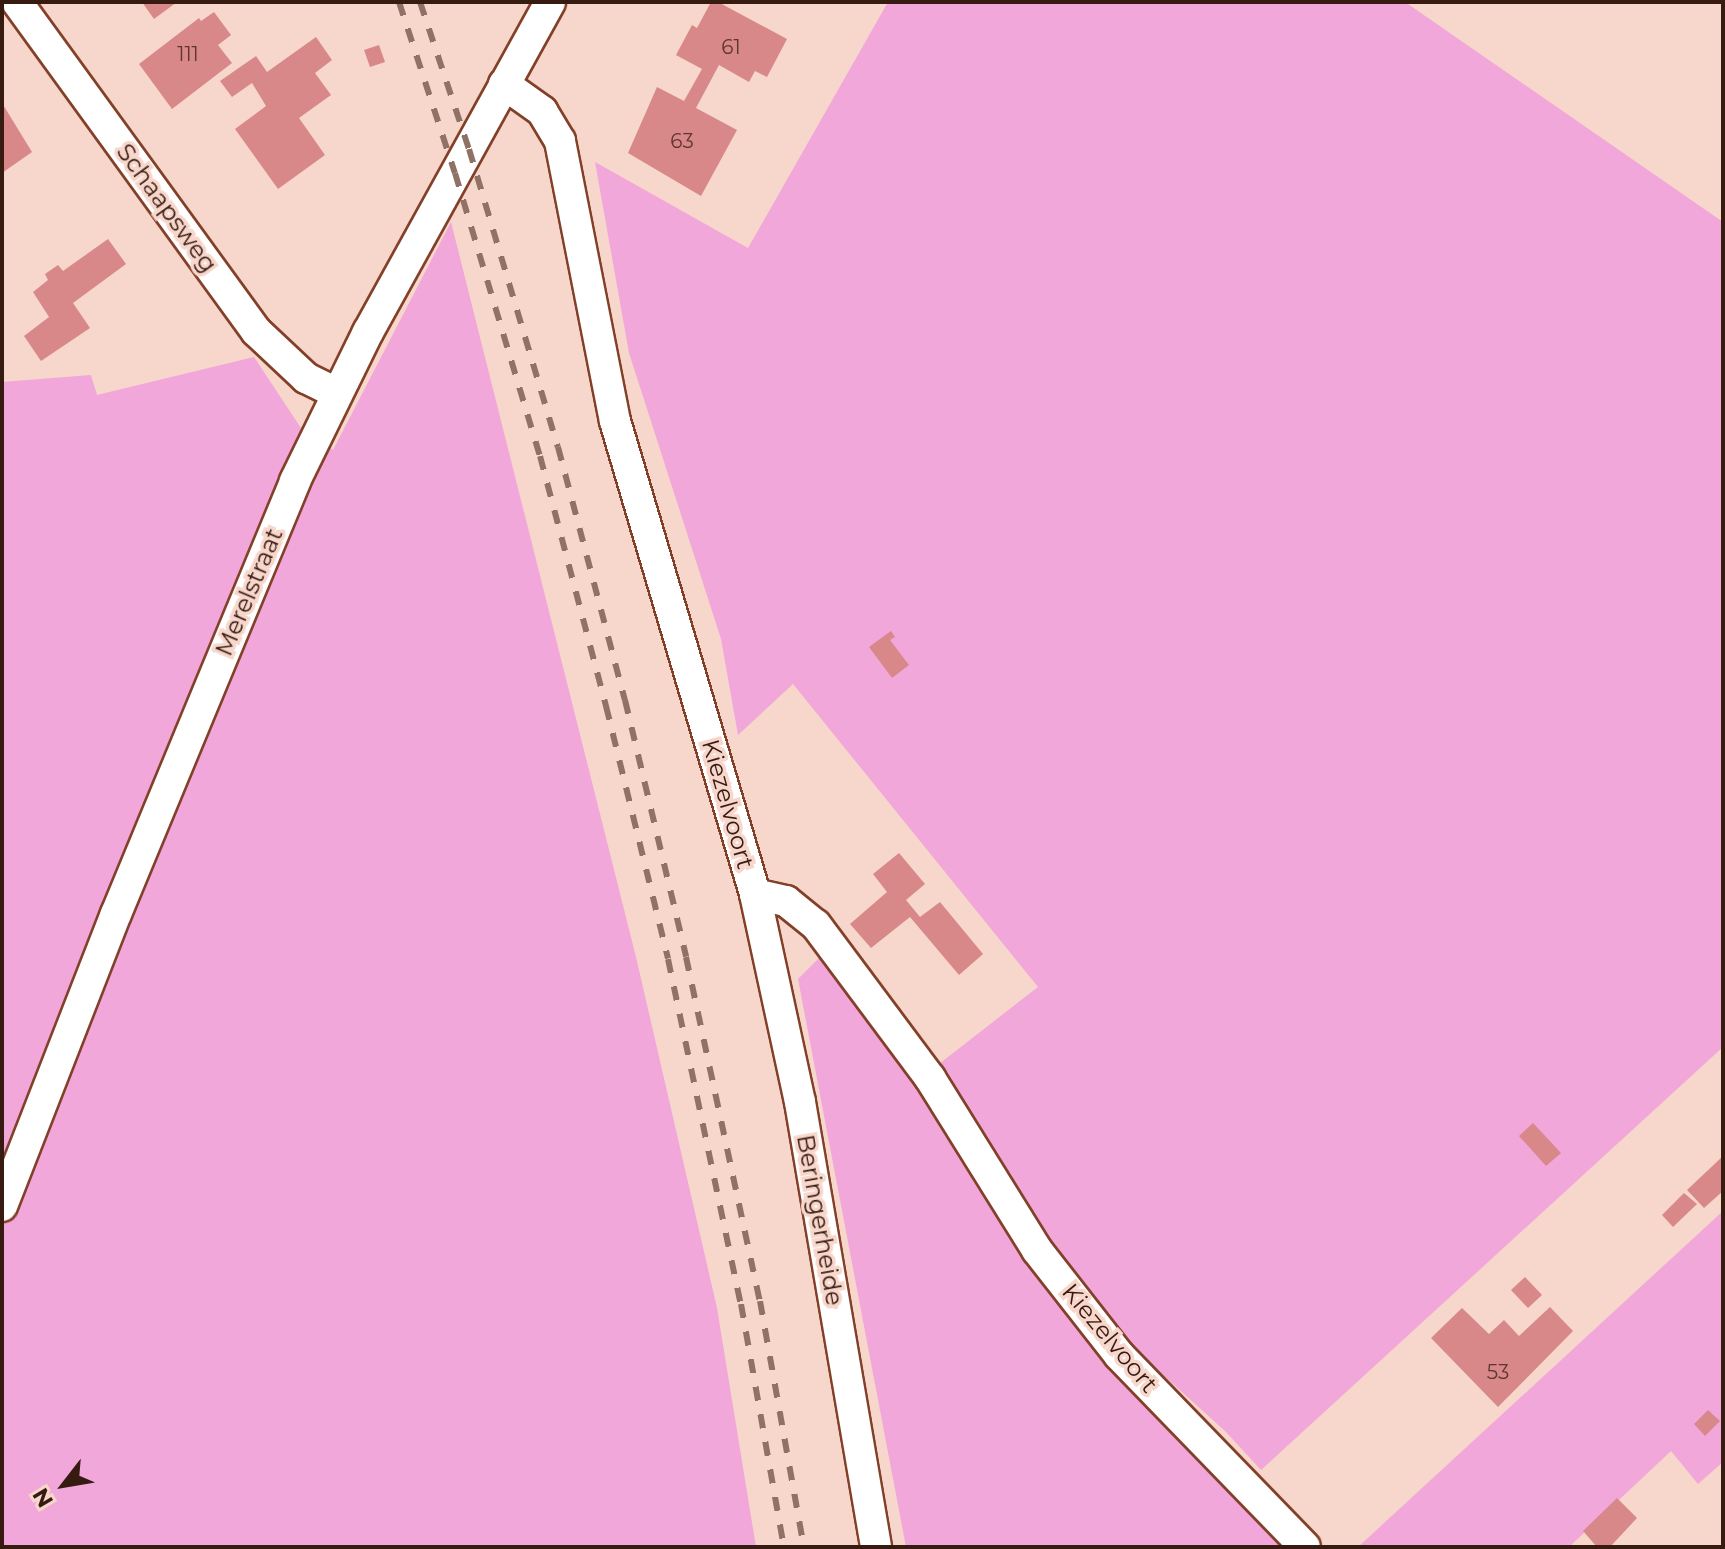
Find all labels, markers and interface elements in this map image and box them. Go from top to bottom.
house number: 61 [721,35,741,59]
house number: 111 [177,42,199,66]
house number: 63 [670,129,694,153]
street label: Schaapsweg [111,138,223,278]
street label: Merelstraat [209,524,289,660]
street label: Kiezelvoort [696,736,760,872]
street label: Beringerheide [791,1132,849,1308]
street label: Kiezelvoort [1056,1278,1164,1398]
house number: 53 [1487,1360,1509,1384]
north arrow [24,1445,104,1525]
text: N [27,1483,59,1512]

